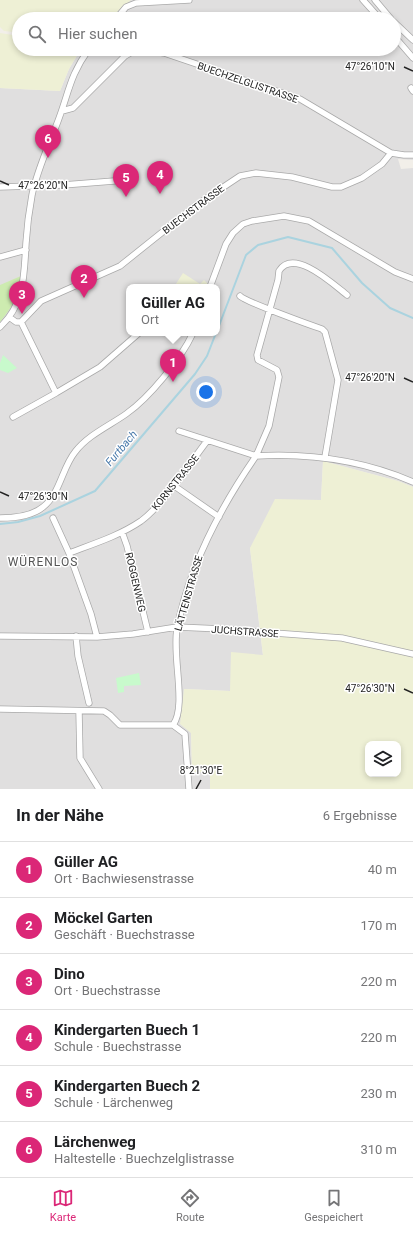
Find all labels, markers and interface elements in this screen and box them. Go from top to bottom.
search box [12,12,401,56]
icon: search [26,23,48,45]
text: Hier suchen [58,25,137,43]
street label: BUECHZELGLISTRASSE [196,60,300,105]
text: 47°26'10"N [345,61,395,72]
pin: 6 [35,125,61,158]
pin: 4 [147,161,173,194]
pin: 5 [113,164,139,197]
text: 47°26'20"N [18,180,68,191]
street label: BUECHSTRASSE [160,182,226,236]
pin: 2 [71,265,97,298]
pin: 3 [9,281,35,314]
popup [126,284,220,336]
text: Güller AG [141,294,205,312]
text: Ort [141,312,159,327]
pin: 1 [160,349,186,382]
text: 47°26'20"N [345,372,395,383]
your location [196,382,216,402]
water label: Furtbach [103,428,140,469]
street label: KORNSTRASSE [150,452,201,512]
text: 47°26'30"N [18,491,68,502]
street label: ROGGENWEG [123,551,148,613]
street label: LÄTTENSTRASSE [171,553,205,632]
district label: WÜRENLOS [8,554,78,569]
street label: JUCHSTRASSE [211,624,279,639]
text: 47°26'30"N [345,683,395,694]
map controls [365,741,401,777]
button: layers [365,741,401,777]
text: 8°21'30"E [180,765,223,776]
text: In der Nähe [16,805,104,825]
text: 6 Ergebnisse [323,808,397,823]
text: Güller AG [54,853,118,871]
text: 1 [25,862,33,877]
text: 40 m [368,862,397,877]
text: Ort · Bachwiesenstrasse [54,871,194,886]
text: Möckel Garten [54,909,153,927]
text: 2 [25,918,33,933]
text: 170 m [360,918,397,933]
text: Geschäft · Buechstrasse [54,927,195,942]
text: Dino [54,965,85,983]
text: 3 [25,974,33,989]
text: 220 m [360,974,397,989]
text: Ort · Buechstrasse [54,983,160,998]
text: Kindergarten Buech 1 [54,1021,200,1039]
text: 4 [25,1030,33,1045]
text: 220 m [360,1030,397,1045]
text: Schule · Buechstrasse [54,1039,181,1054]
text: Kindergarten Buech 2 [54,1077,200,1095]
text: 5 [25,1086,33,1101]
text: 230 m [360,1086,397,1101]
text: Schule · Lärchenweg [54,1095,173,1110]
text: Lärchenweg [54,1133,136,1151]
text: 6 [25,1142,33,1157]
text: 310 m [360,1142,397,1157]
text: Haltestelle · Buechzelglistrasse [54,1151,234,1166]
tab: Karte [50,1187,76,1224]
tab: Route [176,1187,204,1224]
tab: Gespeichert [304,1187,363,1224]

